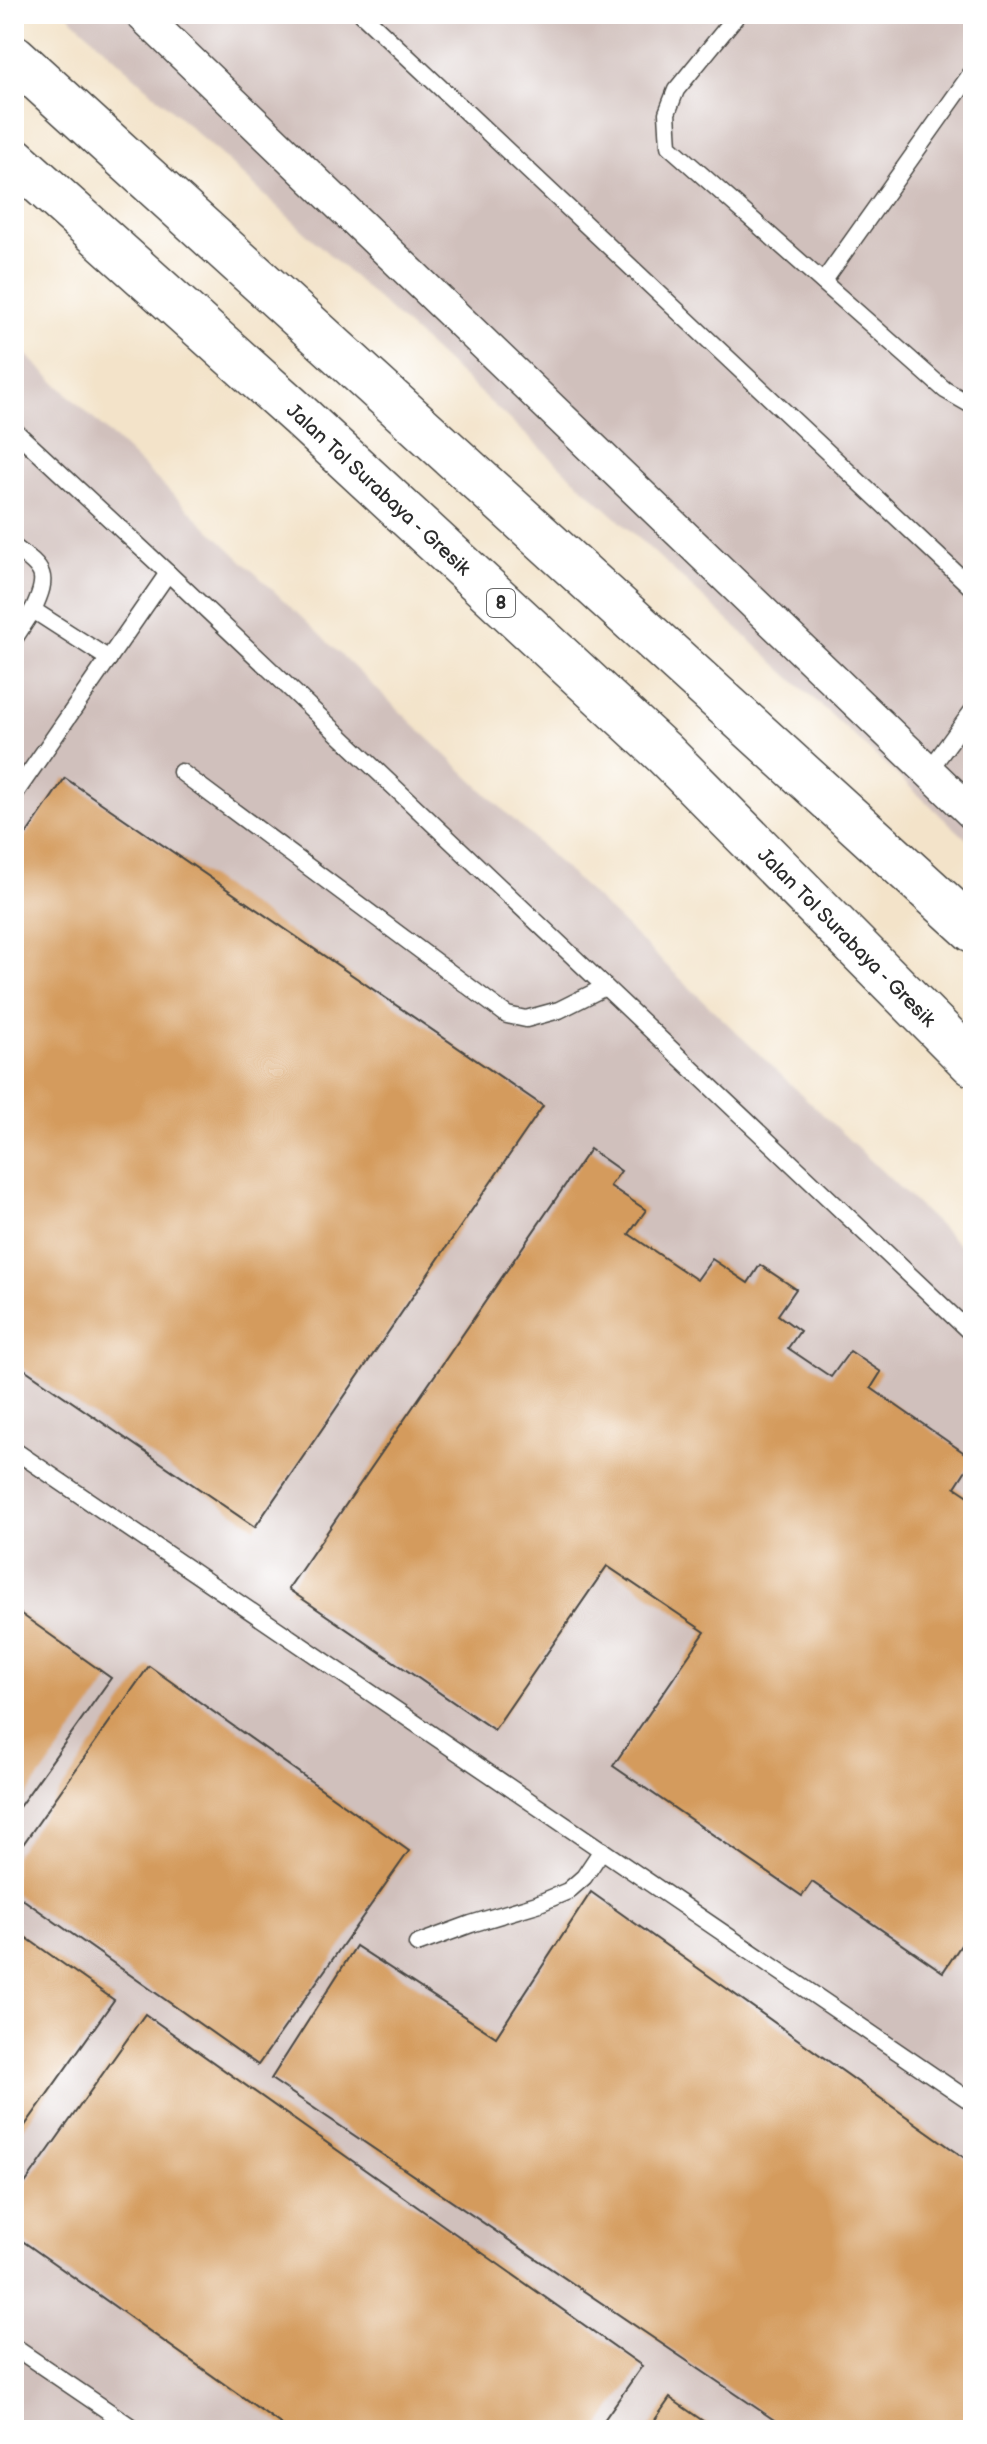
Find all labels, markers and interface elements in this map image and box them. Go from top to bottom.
street label: Jalan Tol Surabaya - Gresik [281,399,475,581]
road number: 8 [487,589,515,617]
street label: Jalan Tol Surabaya - Gresik [752,843,940,1032]

